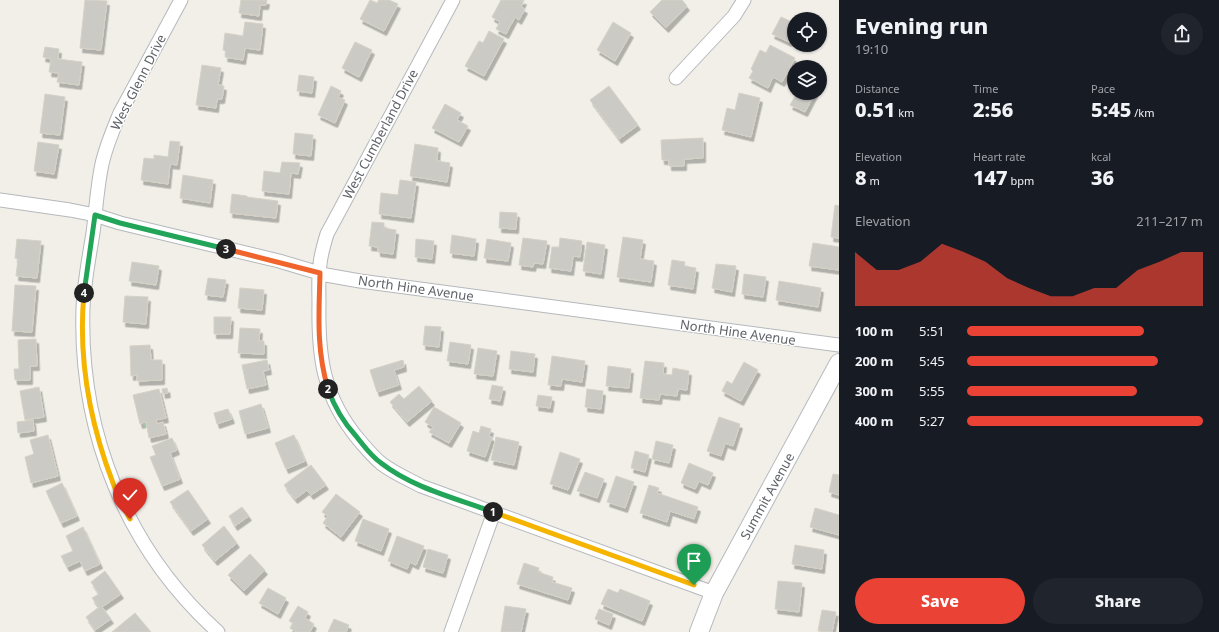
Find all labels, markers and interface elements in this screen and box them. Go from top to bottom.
text: Evening run [855,10,988,40]
map controls [787,12,827,100]
button: locate [787,12,827,52]
button: share [1161,13,1203,55]
street label: West Glenn Drive [106,31,170,133]
text: 19:10 [855,40,888,58]
button: layers [787,60,827,100]
street label: West Cumberland Drive [338,66,422,202]
text: Distance [855,81,900,96]
text: Time [973,81,998,96]
text: Pace [1091,81,1115,96]
text: 0.51 [855,96,895,123]
text: 2:56 [973,96,1013,123]
text: 5:45 [1091,96,1131,123]
text: km [895,105,914,120]
text: /km [1131,105,1155,120]
text: Elevation [855,149,902,164]
text: Heart rate [973,149,1026,164]
text: kcal [1091,149,1111,164]
text: 8 [855,164,867,191]
text: 147 [973,164,1008,191]
text: 36 [1091,164,1114,191]
text: m [867,173,880,188]
text: bpm [1008,173,1034,188]
text: Elevation [855,212,911,230]
text: 211–217 m [1136,212,1203,230]
pin: 3 [216,239,236,259]
text: 3 [223,241,229,256]
street label: North Hine Avenue [357,271,475,305]
pin: 4 [74,283,94,303]
text: 4 [81,285,87,300]
street label: North Hine Avenue [679,315,797,349]
text: 100 m [855,322,893,340]
text: 5:51 [919,322,945,340]
text: 200 m [855,352,893,370]
text: 5:45 [919,352,945,370]
pin: 2 [318,379,338,399]
text: 2 [325,381,331,396]
text: 300 m [855,382,893,400]
text: 5:55 [919,382,945,400]
text: 400 m [855,412,893,430]
text: 5:27 [919,412,945,430]
street label: Summit Avenue [736,449,798,543]
pin [113,478,147,519]
icon: check [119,484,141,506]
pin: 1 [483,502,503,522]
text: 1 [490,504,496,519]
pin [677,544,711,585]
icon: arrive [683,550,705,572]
button: Save [855,578,1025,624]
button: Share [1033,578,1203,624]

